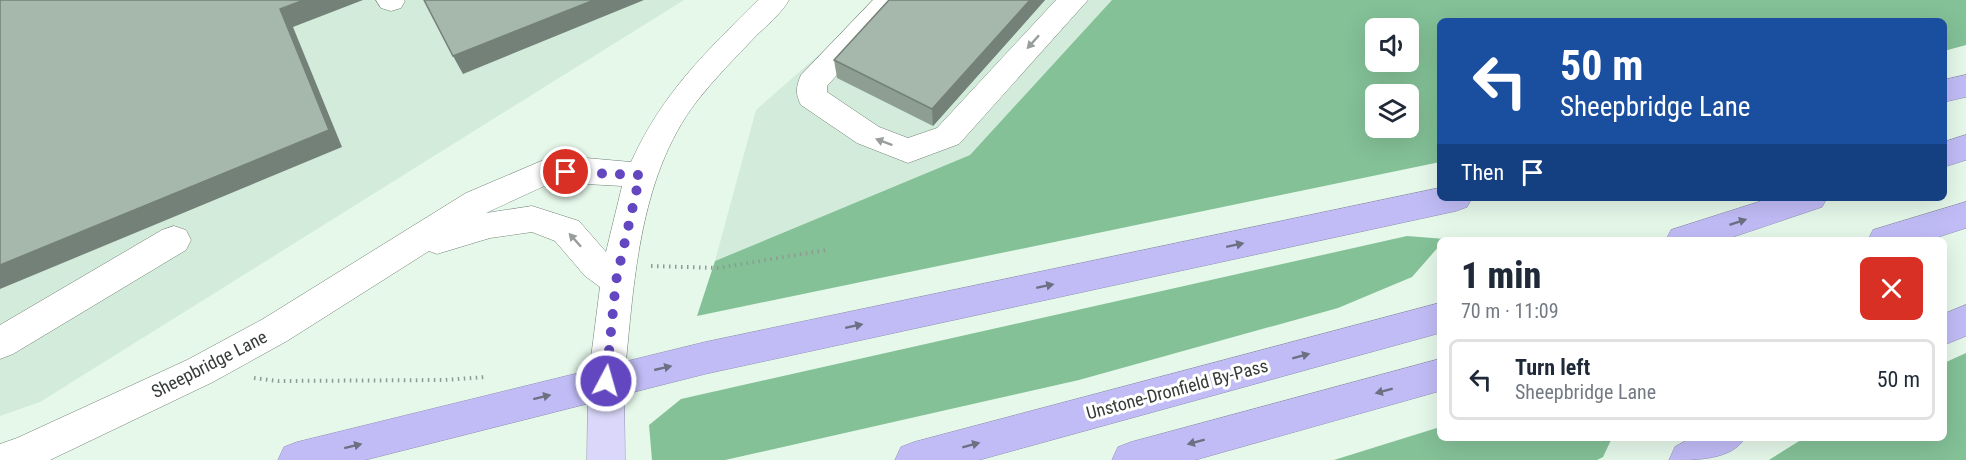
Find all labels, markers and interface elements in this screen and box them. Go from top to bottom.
map controls [1365,18,1419,138]
button: sound [1365,18,1419,72]
one-way arrow [1027,34,1040,49]
text: 50 m [1560,41,1643,90]
icon: left [1461,42,1539,120]
button: layers [1365,84,1419,138]
text: Sheepbridge Lane [1560,91,1750,123]
one-way arrow [875,136,893,146]
pin [540,146,591,197]
icon: arrive [549,155,582,188]
icon: arrive [1516,156,1549,189]
text: Then [1461,160,1504,185]
one-way arrow [1729,217,1747,226]
one-way arrow [568,233,582,248]
one-way arrow [1226,240,1245,249]
text: 1 min [1461,255,1541,297]
button: close [1860,257,1923,320]
one-way arrow [1035,281,1054,290]
text: 70 m · 11:09 [1461,299,1559,323]
one-way arrow [845,321,863,331]
street label: Sheepbridge Lane [148,326,270,402]
position arrow [574,349,638,413]
one-way arrow [1292,350,1310,360]
street label: Unstone-Dronfield By-Pass [1084,355,1270,423]
text: Turn left [1515,355,1590,380]
one-way arrow [654,362,673,372]
icon: left [1464,363,1497,396]
text: 50 m [1877,367,1920,392]
text: Sheepbridge Lane [1515,380,1656,404]
one-way arrow [1374,386,1393,396]
one-way arrow [533,392,551,402]
one-way arrow [1186,438,1205,448]
one-way arrow [962,439,980,449]
one-way arrow [344,440,362,450]

